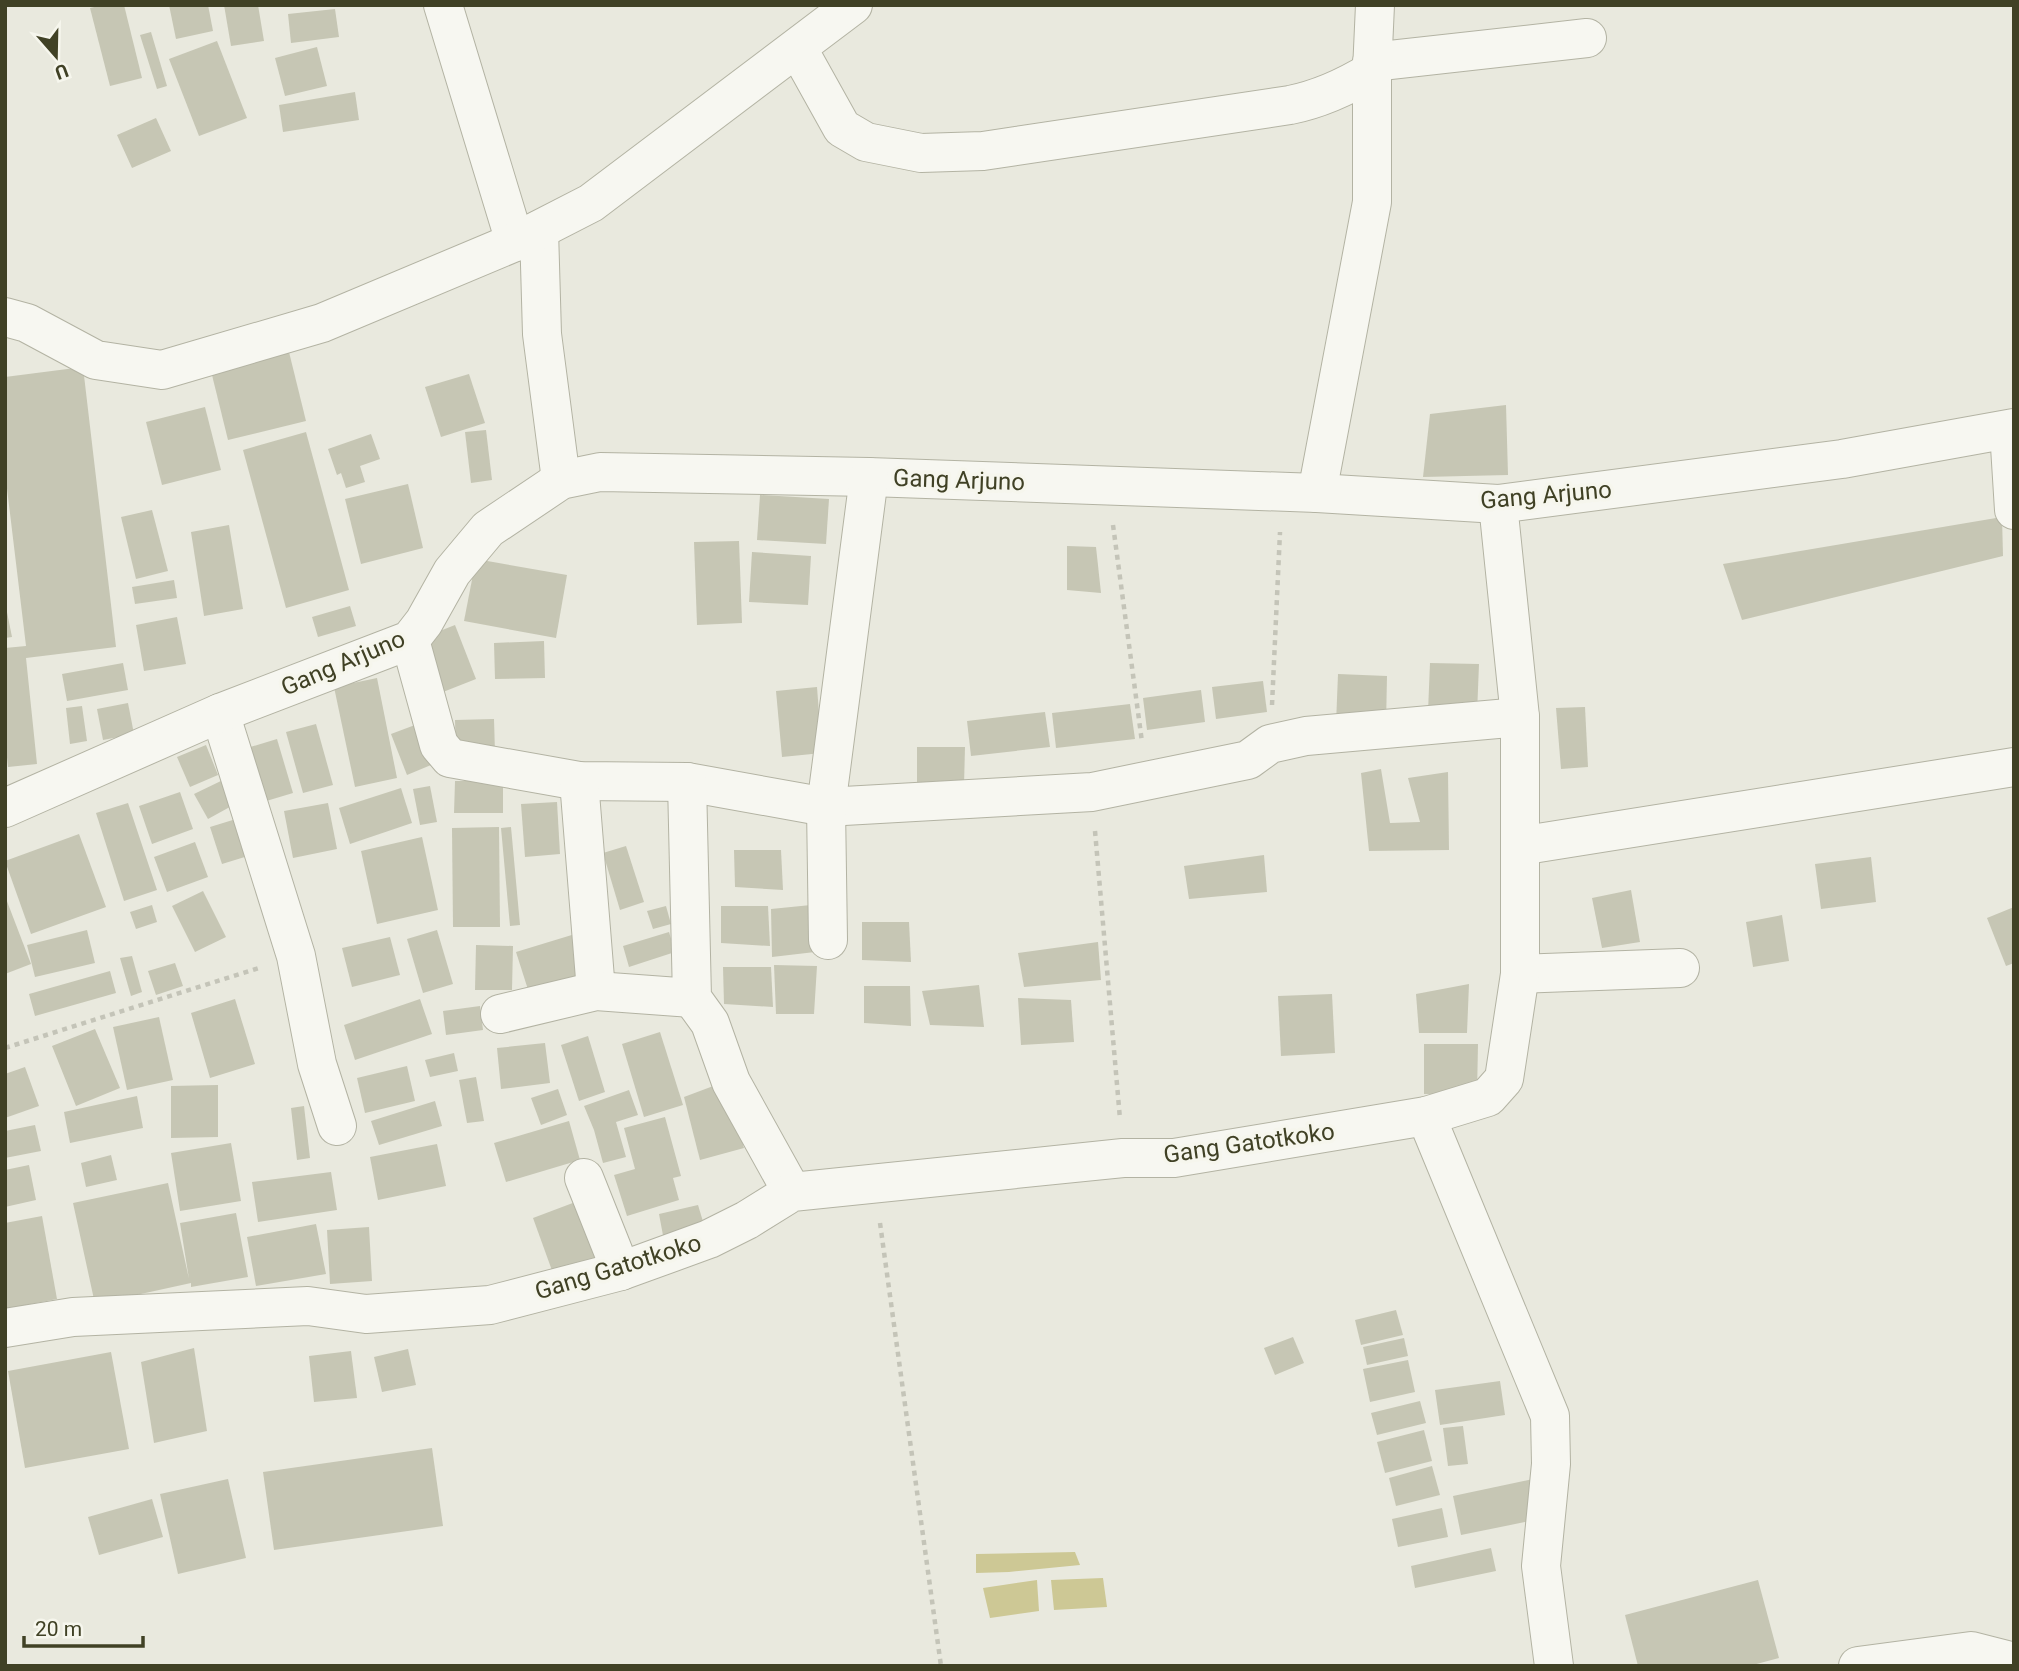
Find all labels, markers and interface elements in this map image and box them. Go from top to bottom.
north arrow [21,21,91,91]
text: U [52,59,71,84]
street label: Gang Arjuno [893,464,1025,496]
street label: Gang Arjuno [1479,475,1613,515]
street label: Gang Arjuno [277,624,409,702]
street label: Gang Gatotkoko [1162,1117,1336,1169]
street label: Gang Gatotkoko [531,1228,705,1306]
scale bar [24,1604,144,1648]
text: 20 m [35,1617,82,1641]

